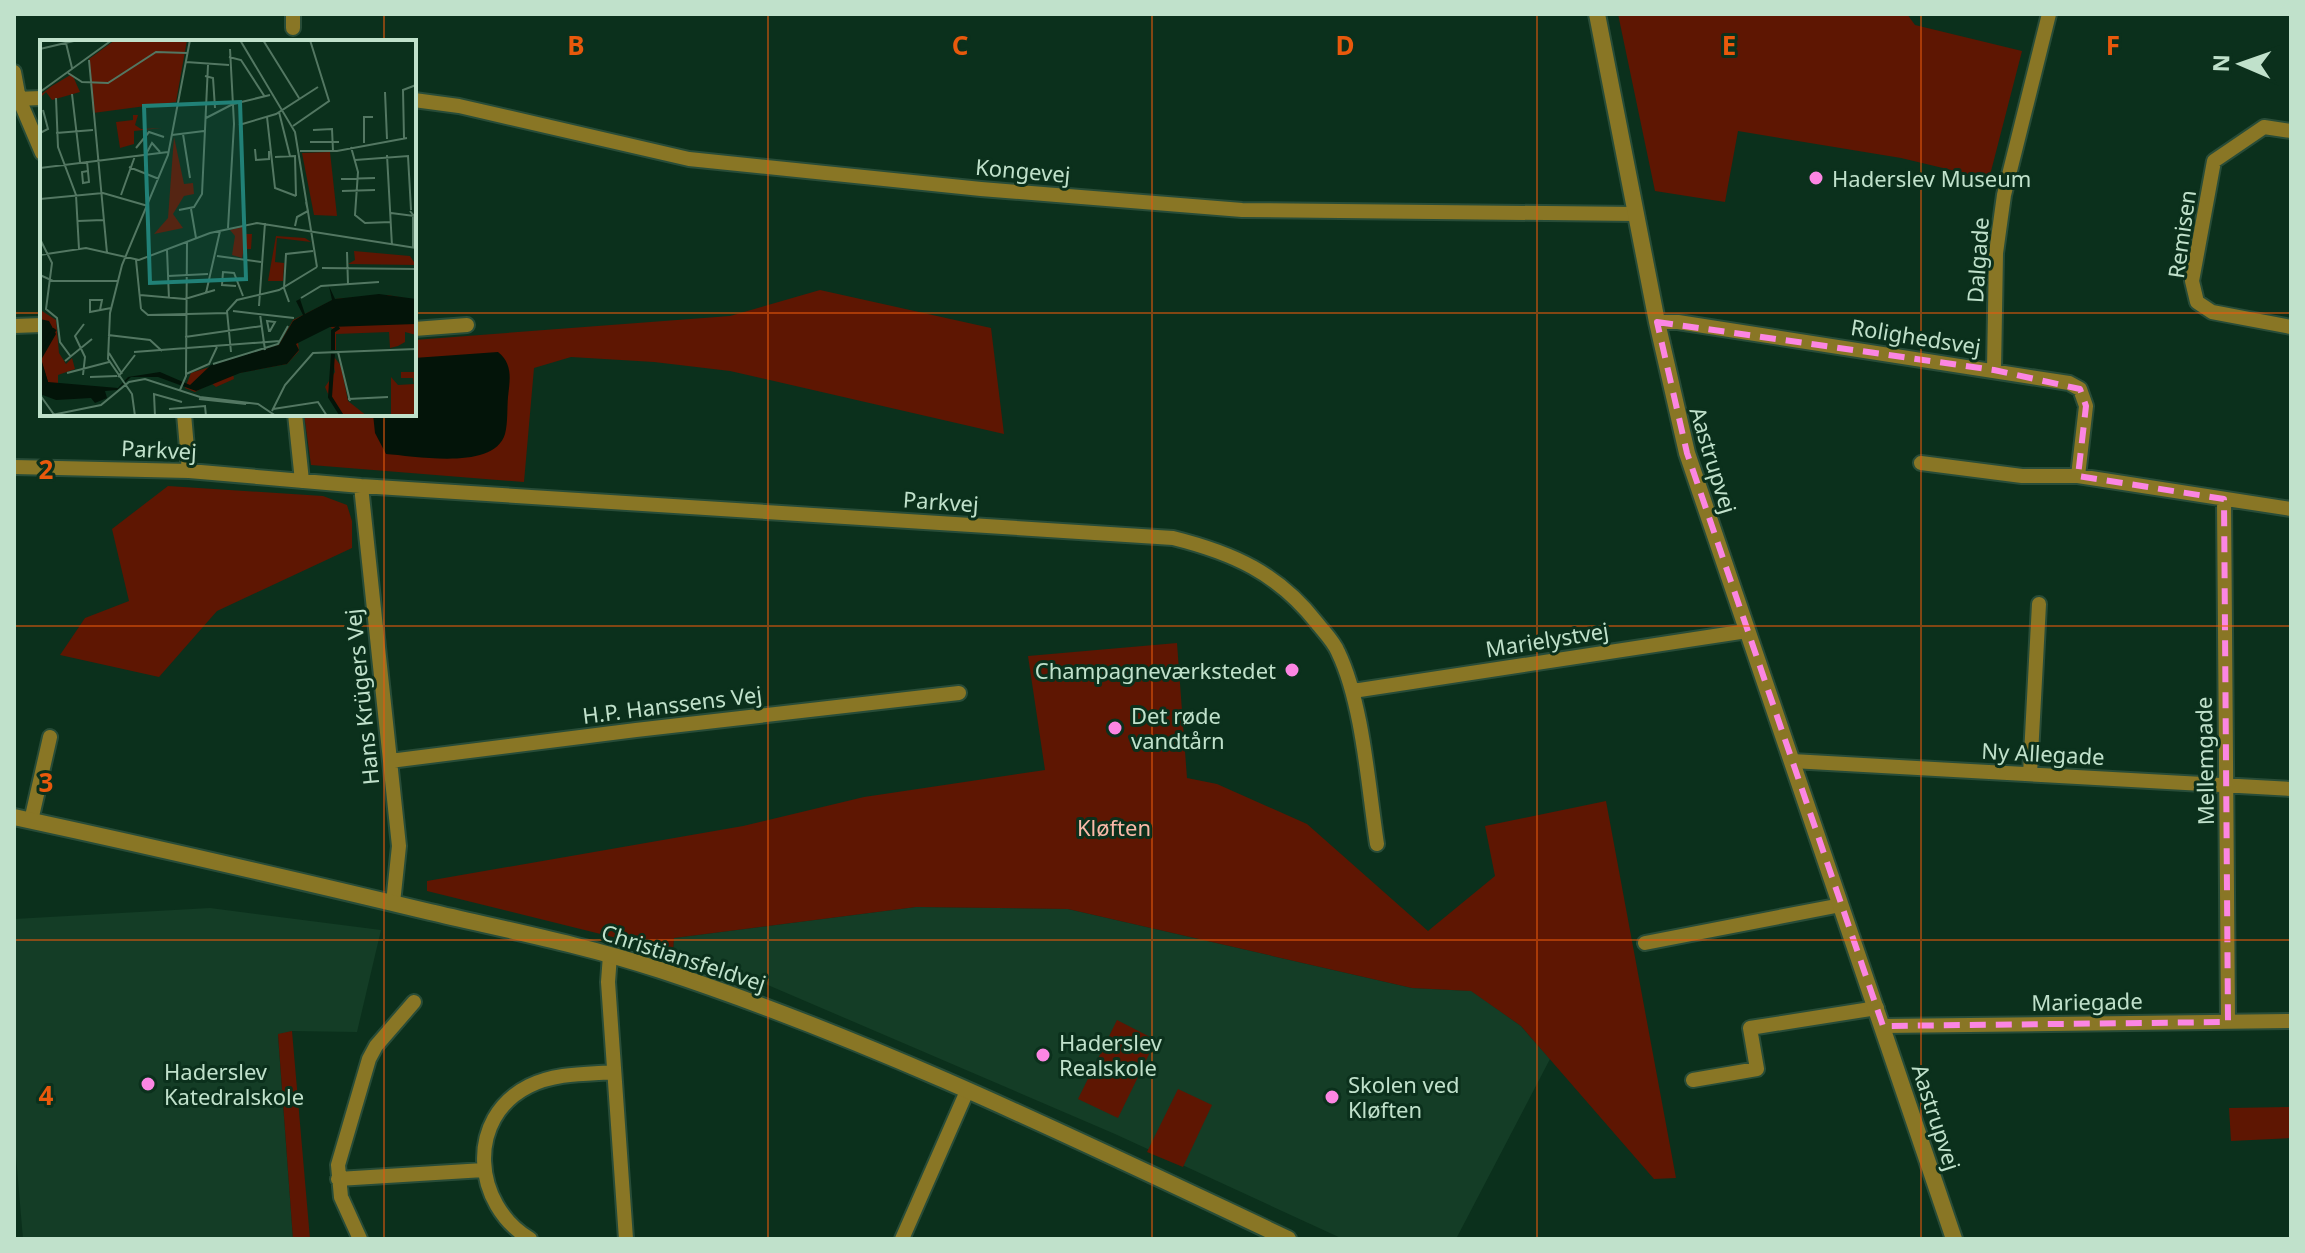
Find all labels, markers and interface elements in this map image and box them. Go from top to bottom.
north arrow [2201,24,2281,104]
text: B [567,27,585,63]
text: C [952,27,968,63]
text: D [1335,27,1355,63]
text: E [1722,27,1736,63]
text: F [2106,27,2120,63]
inset map [40,40,416,416]
text: N [2205,54,2235,73]
street label: Kongevej [974,151,1072,189]
place label: Haderslev Museum [1832,163,2031,193]
marker: Haderslev Museum [1807,169,1825,187]
street label: Remisen [2160,188,2202,280]
street label: Dalgade [1959,216,1995,304]
street label: Rolighedsvej [1849,311,1983,361]
street label: Aastrupvej [1684,403,1744,517]
street label: Parkvej [120,432,198,466]
text: 2 [39,451,54,487]
street label: Parkvej [902,483,980,519]
street label: Hans Krügers Vej [337,607,385,787]
street label: Marielystvej [1483,614,1611,664]
place label: Champagneværkstedet [1035,655,1276,685]
marker: Champagneværkstedet [1283,661,1301,679]
street label: H.P. Hanssens Vej [581,678,763,730]
street label: Mellemgade [2188,696,2220,826]
place label: Det røde vandtårn [1131,700,1225,755]
marker: Det røde vandtårn [1106,719,1124,737]
street label: Ny Allegade [1981,735,2105,771]
text: 3 [39,764,53,800]
park label: Kløften [1077,812,1151,842]
street label: Christiansfeldvej [598,916,770,998]
street label: Mariegade [2031,985,2143,1017]
place label: Haderslev Realskole [1059,1027,1163,1082]
marker: Haderslev Realskole [1034,1046,1052,1064]
place label: Haderslev Katedralskole [164,1056,304,1111]
street label: Aastrupvej [1906,1060,1968,1174]
place label: Skolen ved Kløften [1348,1069,1460,1124]
marker: Haderslev Katedralskole [139,1075,157,1093]
text: 4 [39,1077,54,1113]
marker: Skolen ved Kløften [1323,1088,1341,1106]

